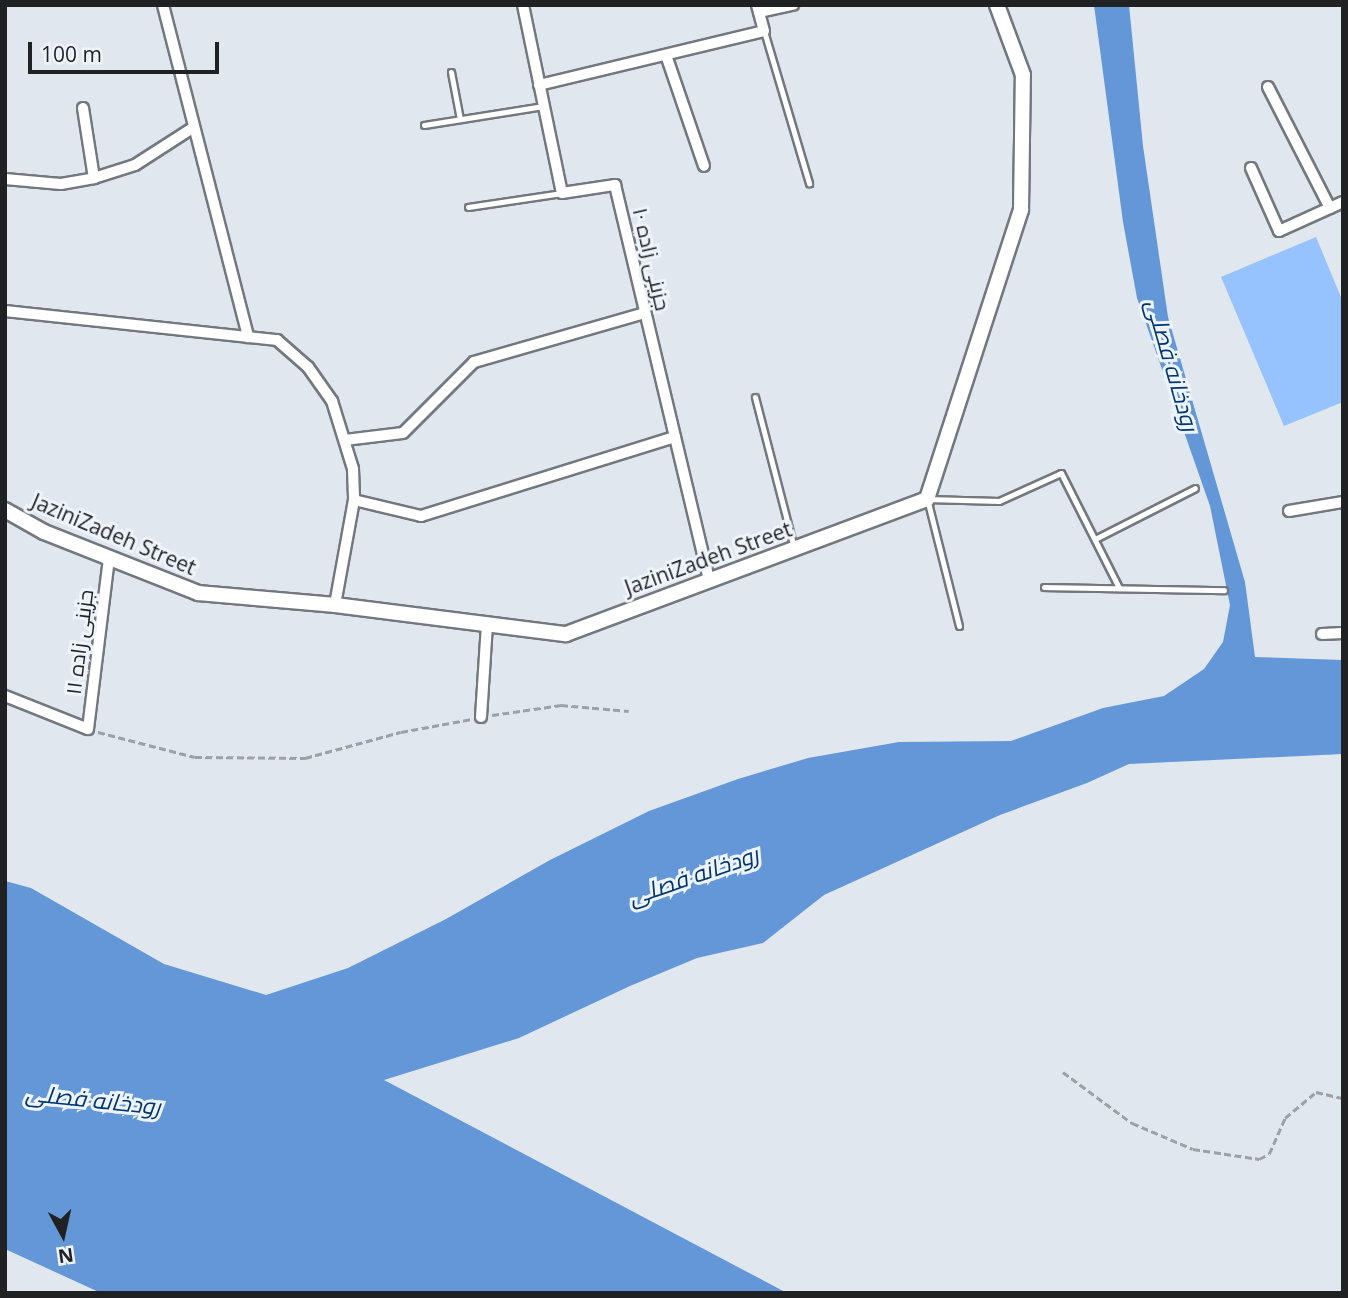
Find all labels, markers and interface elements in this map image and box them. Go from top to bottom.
scale bar [32,28,222,72]
text: 100 m [41,40,102,68]
street label: جزینی زاده ۱۰ [628,205,676,313]
water label: رودخانه فصلی [1141,296,1205,434]
street label: JaziniZadeh Street [28,488,200,580]
street label: JaziniZadeh Street [621,516,795,600]
street label: جزینی زاده ۱۱ [60,588,98,696]
water label: رودخانه فصلی [624,840,762,910]
water label: رودخانه فصلی [24,1078,162,1120]
north arrow [28,1200,98,1270]
text: N [56,1242,75,1270]

